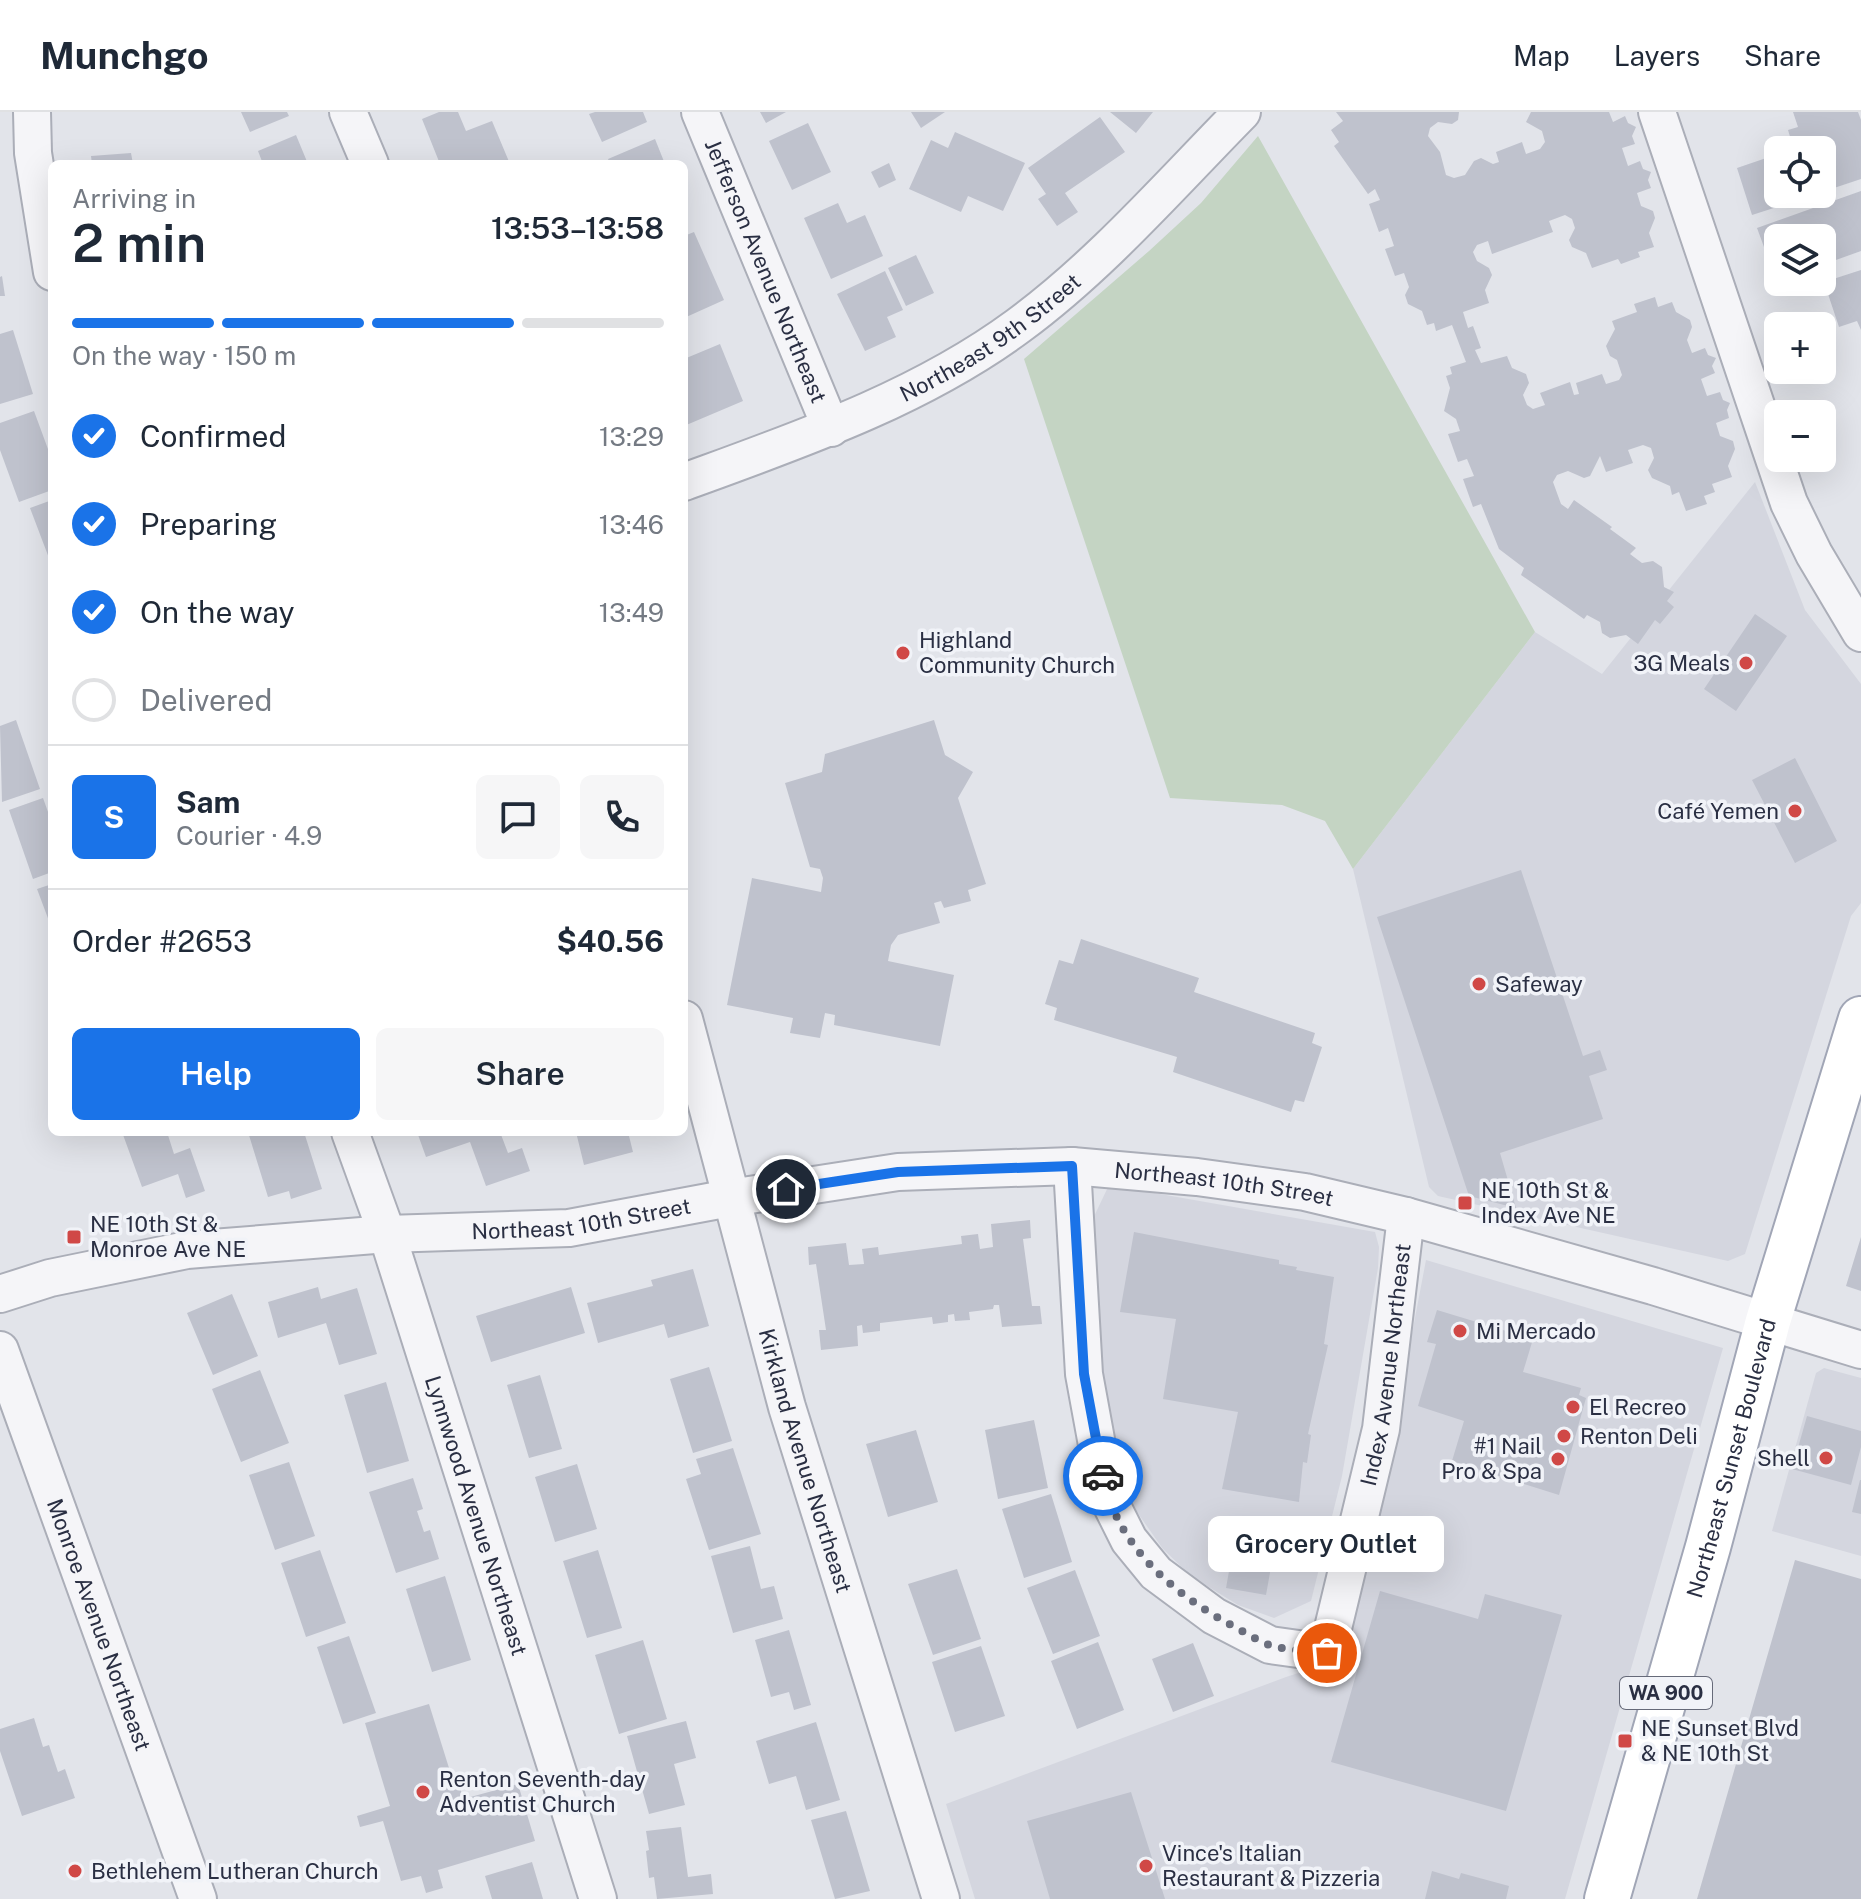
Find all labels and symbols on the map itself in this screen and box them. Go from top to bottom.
street label: Jefferson Avenue Northeast [700,135,832,407]
street label: Northeast 9th Street [895,268,1086,407]
place label: Highland Community Church [919,627,1115,678]
marker: Highland Community Church [894,644,912,662]
place label: 3G Meals [1633,650,1730,676]
marker: 3G Meals [1737,654,1755,672]
place label: Café Yemen [1657,798,1779,824]
marker: Café Yemen [1786,802,1804,820]
place label: Safeway [1495,971,1583,997]
marker: Safeway [1470,975,1488,993]
pin [752,1155,820,1223]
street label: Northeast 10th Street [1113,1157,1336,1211]
place label: NE 10th St & Index Ave NE [1481,1177,1616,1228]
street label: Northeast 10th Street [471,1193,693,1244]
marker: NE 10th St & Index Ave NE [1456,1194,1474,1212]
place label: NE 10th St & Monroe Ave NE [90,1211,246,1262]
marker: NE 10th St & Monroe Ave NE [65,1228,83,1246]
street label: Index Avenue Northeast [1355,1242,1416,1488]
street label: Northeast Sunset Boulevard [1681,1316,1781,1601]
place label: Mi Mercado [1476,1318,1596,1344]
marker: Mi Mercado [1451,1322,1469,1340]
street label: Kirkland Avenue Northeast [754,1326,857,1596]
street label: Lynnwood Avenue Northeast [420,1373,533,1659]
place label: El Recreo [1589,1394,1687,1420]
marker: El Recreo [1564,1398,1582,1416]
place label: Renton Deli [1580,1423,1698,1449]
marker: Renton Deli [1555,1427,1573,1445]
place label: #1 Nail Pro & Spa [1441,1433,1542,1484]
courier [1063,1436,1143,1516]
place label: Shell [1757,1445,1810,1471]
marker: Shell [1817,1449,1835,1467]
marker: #1 Nail Pro & Spa [1549,1450,1567,1468]
street label: Monroe Avenue Northeast [42,1495,156,1754]
callout: Grocery Outlet [1209,1517,1445,1573]
pin [1293,1619,1361,1687]
road number: WA 900 [1620,1677,1712,1709]
place label: NE Sunset Blvd & NE 10th St [1641,1715,1799,1766]
marker: NE Sunset Blvd & NE 10th St [1616,1732,1634,1750]
place label: Renton Seventh-day Adventist Church [439,1766,646,1817]
marker: Renton Seventh-day Adventist Church [414,1783,432,1801]
place label: Vince's Italian Restaurant & Pizzeria [1162,1840,1380,1891]
marker: Vince's Italian Restaurant & Pizzeria [1137,1857,1155,1875]
place label: Bethlehem Lutheran Church [91,1858,378,1884]
marker: Bethlehem Lutheran Church [66,1862,84,1880]

